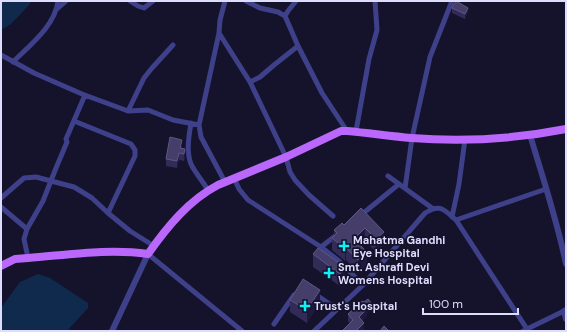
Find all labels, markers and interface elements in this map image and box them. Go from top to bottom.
place label: Mahatma Gandhi Eye Hospital [353,233,445,260]
marker: Mahatma Gandhi Eye Hospital [338,240,350,252]
place label: Smt. Ashrafi Devi Womens Hospital [338,260,432,287]
marker: Smt. Ashrafi Devi Womens Hospital [323,267,335,279]
scale bar [423,290,518,316]
text: 100 m [429,296,463,312]
place label: Trust's Hospital [314,299,397,313]
marker: Trust's Hospital [299,300,311,312]

